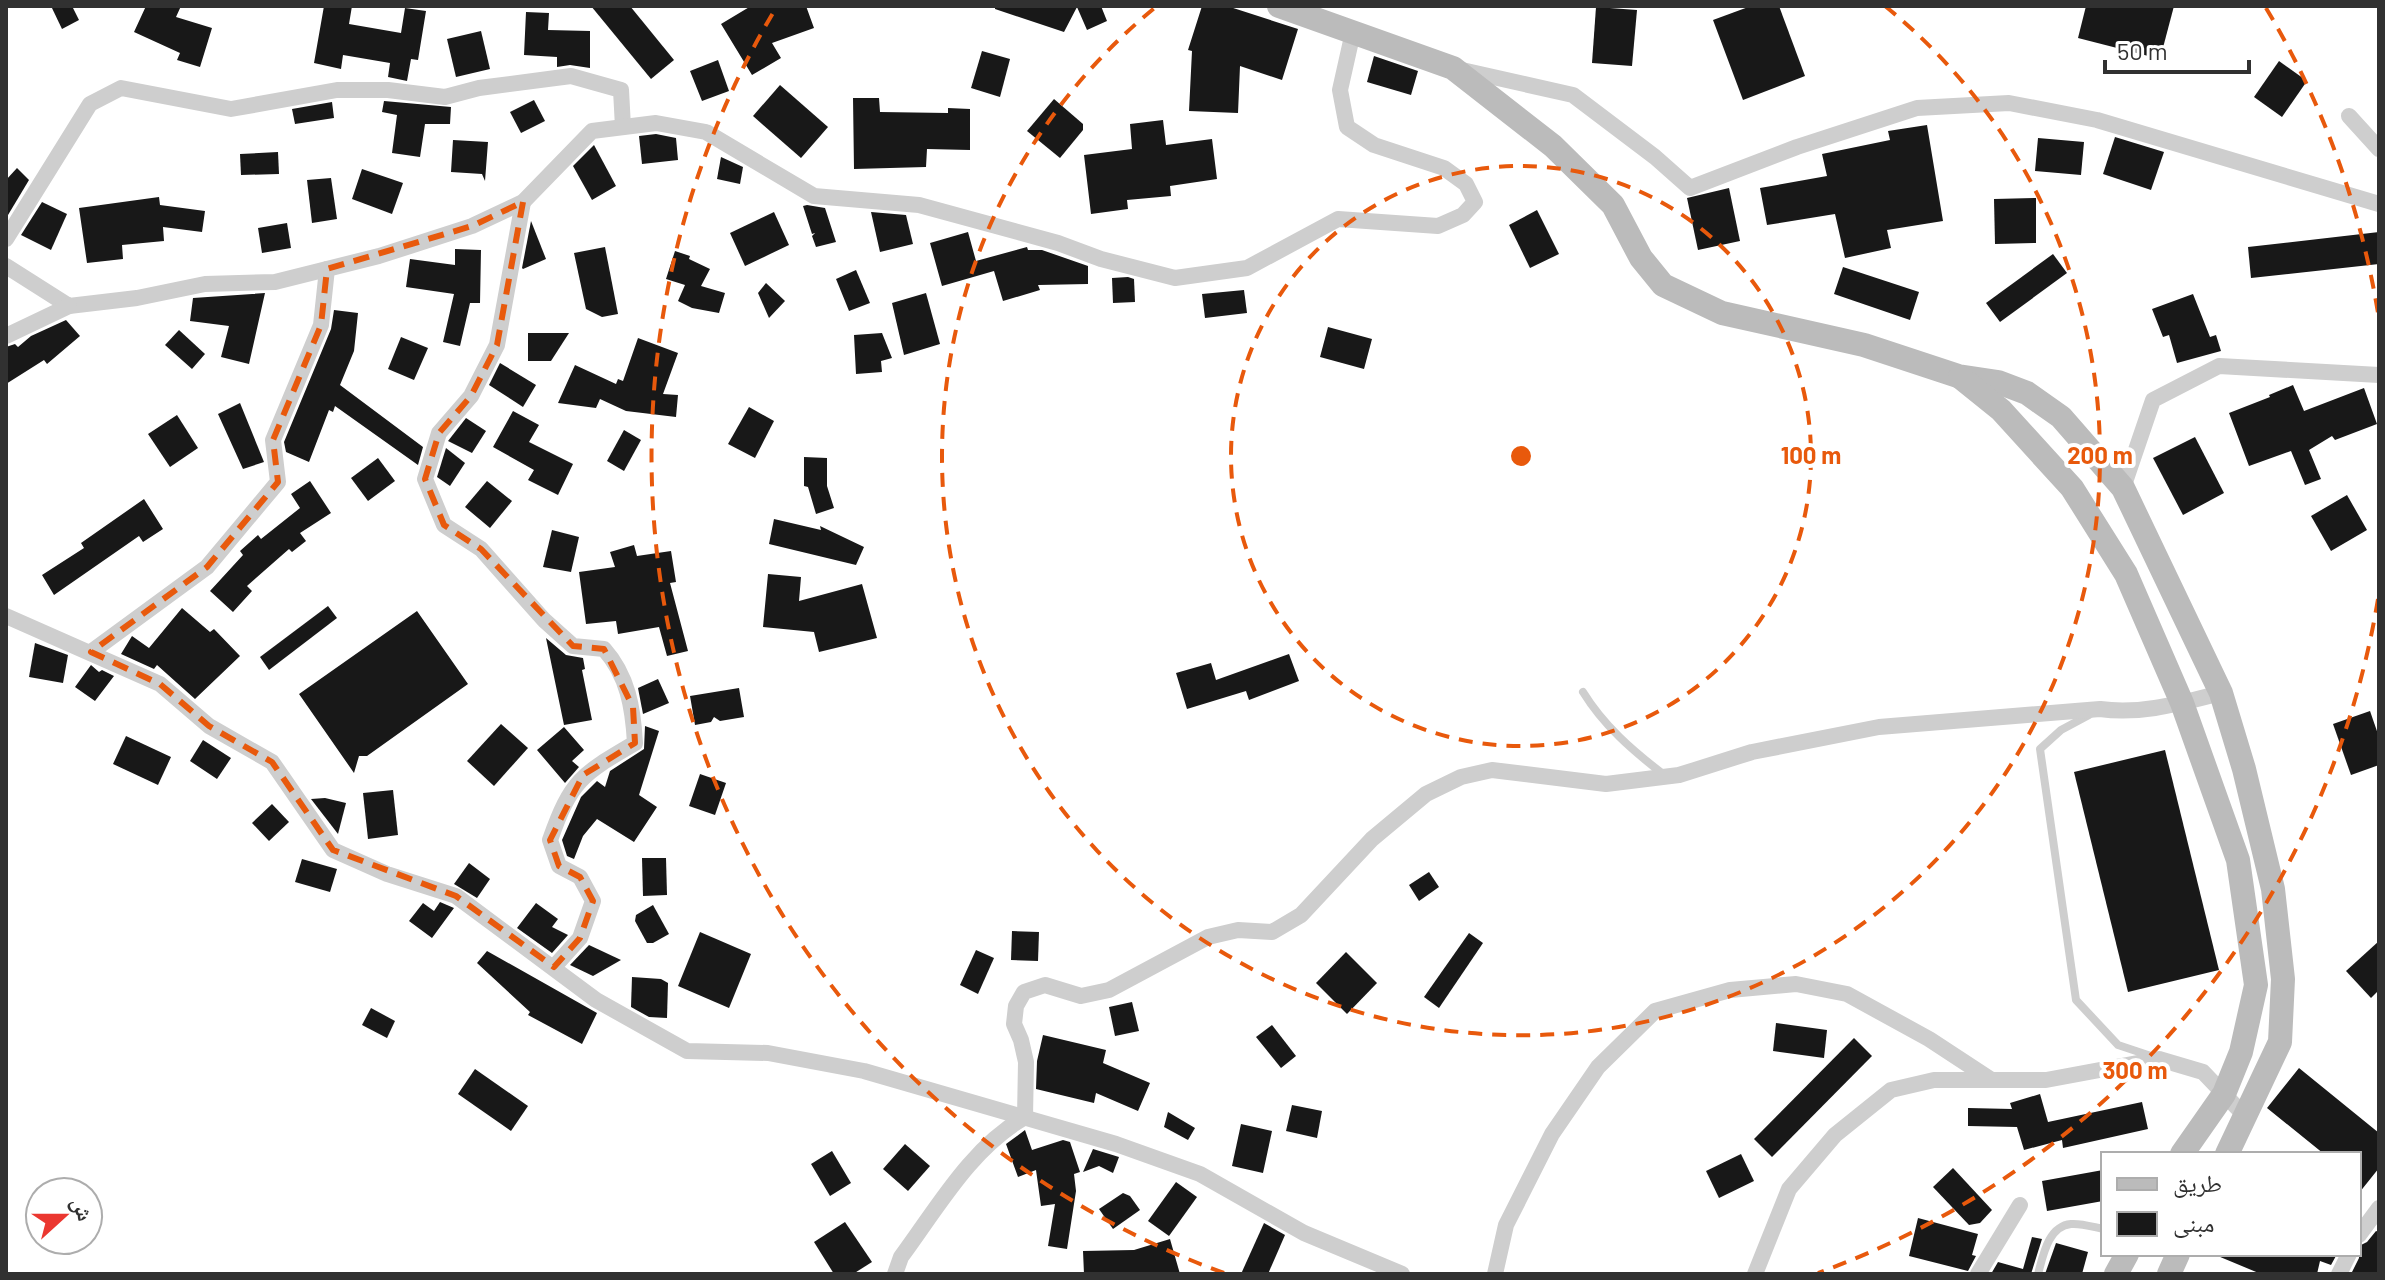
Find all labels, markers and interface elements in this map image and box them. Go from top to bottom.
scale bar [2105,24,2249,74]
text: 50 m [2117,36,2168,65]
text: 100 m [1781,440,1841,469]
text: 200 m [2067,440,2133,469]
centre of rings [1507,442,1535,470]
text: 300 m [2102,1055,2168,1084]
legend [2101,1152,2361,1256]
text: طريق [2173,1168,2222,1198]
north arrow [24,1176,104,1256]
text: ش [65,1193,100,1225]
text: مبنى [2173,1208,2214,1238]

